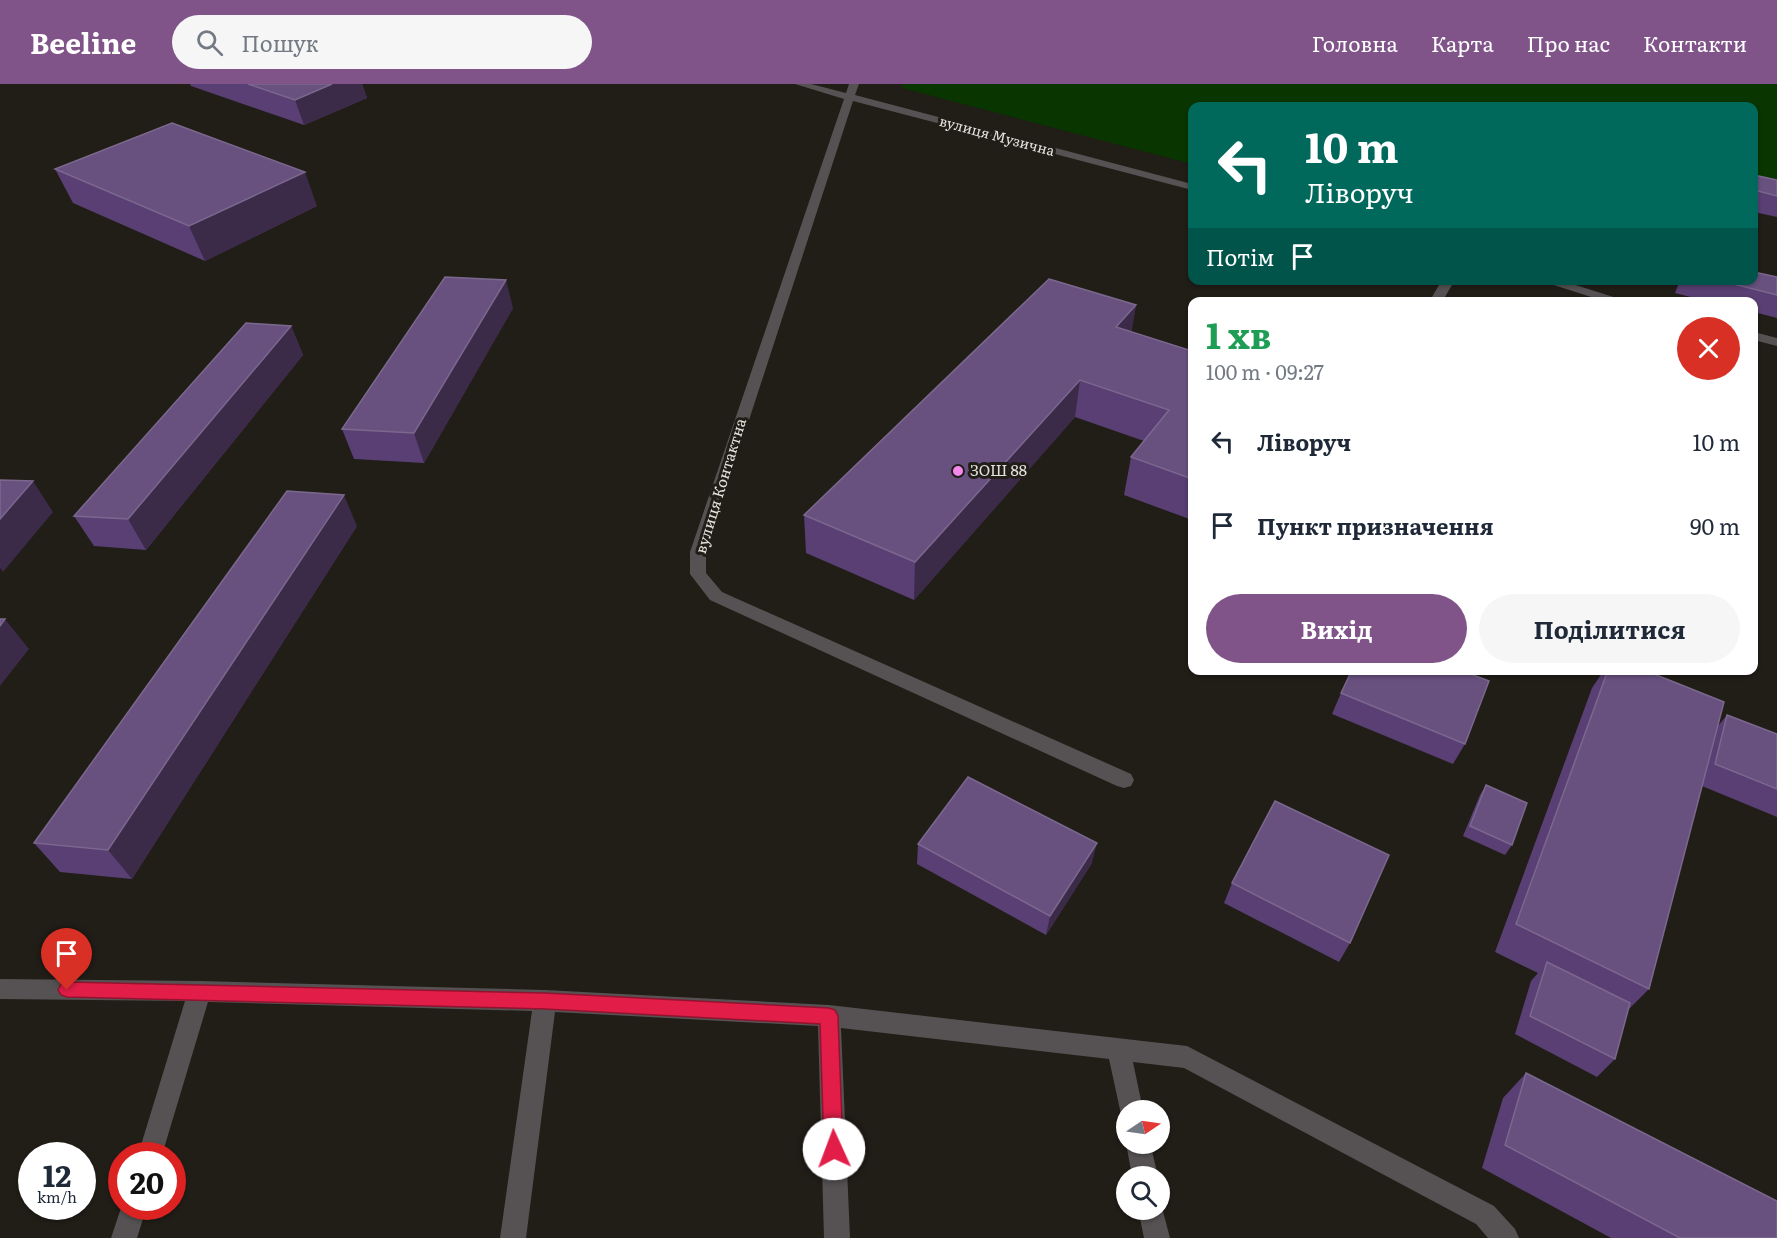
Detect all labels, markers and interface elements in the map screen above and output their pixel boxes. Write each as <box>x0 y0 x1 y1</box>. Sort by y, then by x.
search box <box>172 15 592 69</box>
text: Beeline <box>30 21 136 63</box>
icon: search <box>193 26 226 59</box>
text: Пошук <box>241 26 319 59</box>
text: Головна <box>1312 27 1398 58</box>
text: Карта <box>1431 27 1494 58</box>
text: Про нас <box>1527 27 1610 58</box>
text: Контакти <box>1643 27 1747 58</box>
street label: вулиця Музична <box>937 110 1058 160</box>
text: 10 m <box>1305 114 1399 176</box>
icon: left <box>1206 126 1284 204</box>
text: Ліворуч <box>1305 171 1414 211</box>
text: Потім <box>1206 240 1274 273</box>
icon: arrive <box>1286 240 1319 273</box>
text: 1 хв <box>1206 307 1271 360</box>
button: close <box>1677 317 1740 380</box>
text: 100 m · 09:27 <box>1206 356 1324 386</box>
street label: вулиця Контактна <box>688 414 751 556</box>
icon: left <box>1206 425 1239 458</box>
text: Ліворуч <box>1257 425 1351 458</box>
text: 10 m <box>1693 425 1740 458</box>
place label: ЗОШ 88 <box>970 458 1027 481</box>
marker: ЗОШ 88 <box>951 464 965 478</box>
icon: arrive <box>1206 509 1239 542</box>
text: Пункт призначення <box>1257 509 1494 542</box>
text: 90 m <box>1690 509 1740 542</box>
button: Вихід <box>1206 594 1467 663</box>
button: Поділитися <box>1479 594 1740 663</box>
pin <box>41 928 92 990</box>
icon: arrive <box>50 937 83 970</box>
north arrow <box>1116 1100 1170 1154</box>
map controls <box>1116 1100 1170 1220</box>
position arrow <box>802 1117 866 1181</box>
speed limit sign: 20 <box>108 1142 186 1220</box>
text: 12 <box>43 1152 71 1196</box>
button: search <box>1116 1166 1170 1220</box>
text: km/h <box>37 1185 77 1208</box>

